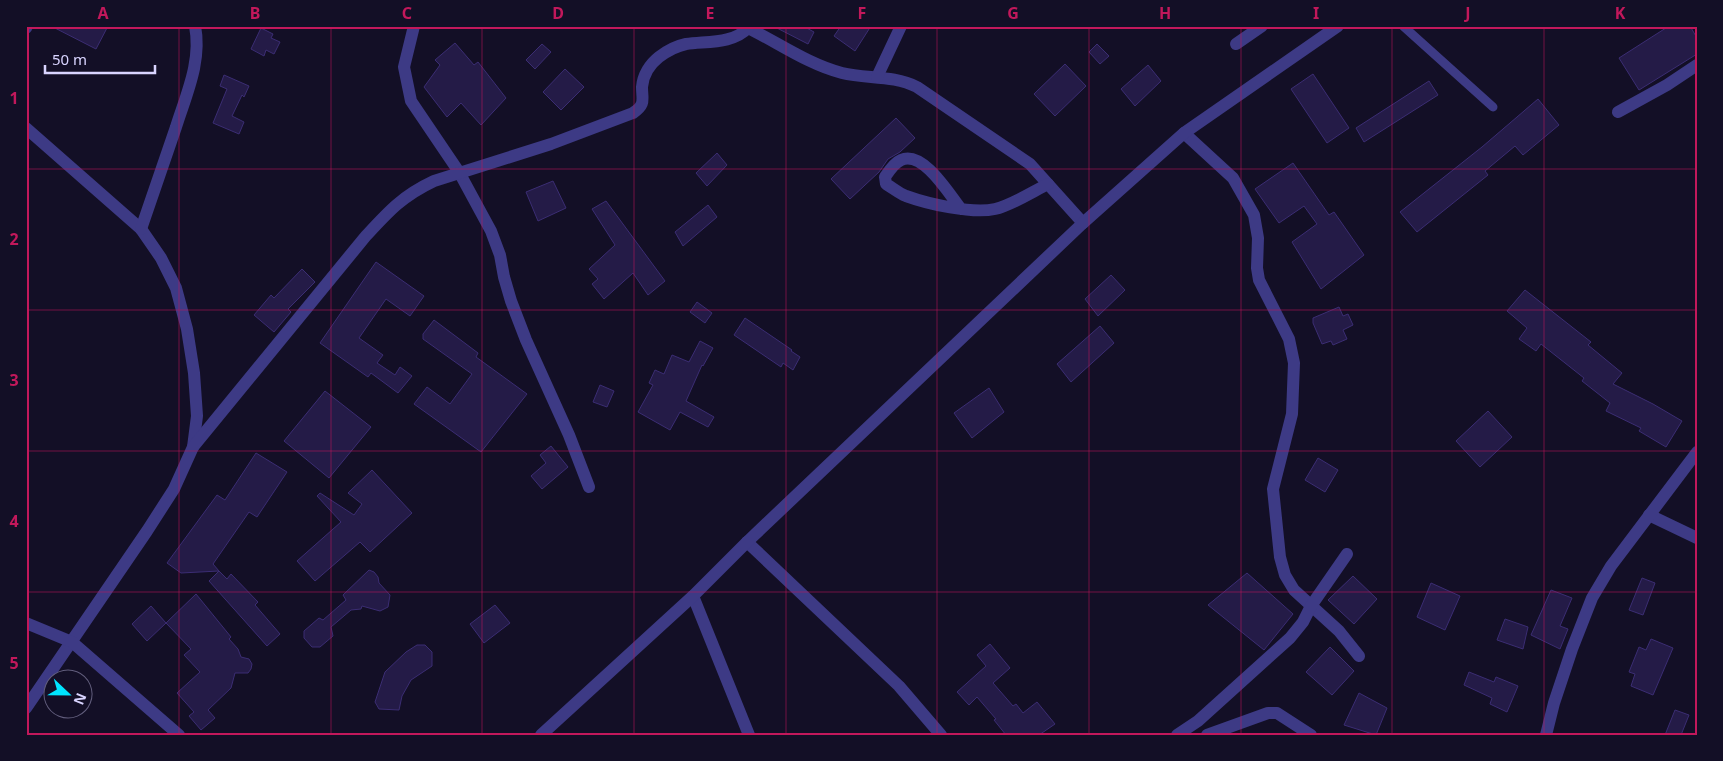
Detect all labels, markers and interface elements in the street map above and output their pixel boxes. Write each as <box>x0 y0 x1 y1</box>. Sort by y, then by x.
text: A <box>97 2 109 24</box>
text: B <box>250 2 260 24</box>
text: C <box>402 2 412 24</box>
text: D <box>552 2 564 24</box>
text: E <box>706 2 715 24</box>
text: F <box>858 2 866 24</box>
text: G <box>1007 2 1019 24</box>
text: H <box>1159 2 1171 24</box>
text: I <box>1313 2 1319 24</box>
text: J <box>1463 2 1471 24</box>
text: K <box>1615 2 1626 24</box>
scale bar <box>45 42 155 74</box>
text: 50 m <box>52 49 87 69</box>
text: 1 <box>9 87 19 109</box>
text: 2 <box>9 228 19 250</box>
text: 3 <box>9 369 19 391</box>
text: 4 <box>9 510 19 532</box>
text: 5 <box>9 652 19 674</box>
north arrow <box>42 668 92 718</box>
text: N <box>70 690 91 708</box>

